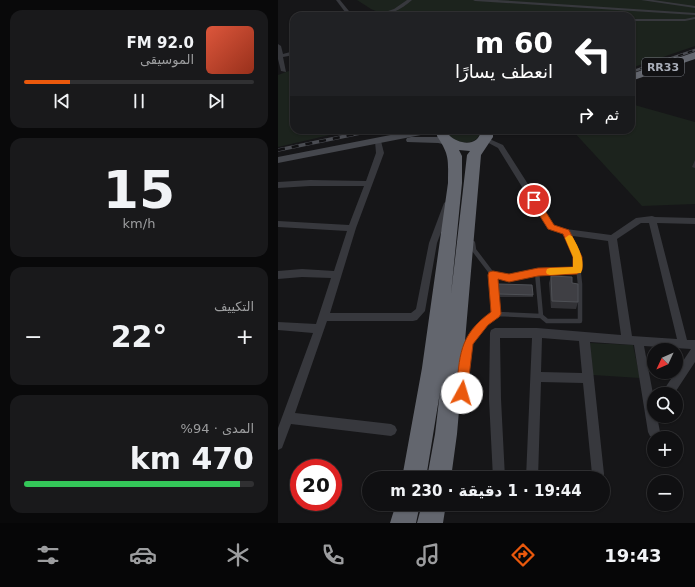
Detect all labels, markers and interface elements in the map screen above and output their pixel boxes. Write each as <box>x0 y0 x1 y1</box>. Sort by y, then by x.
text: 60 m <box>475 27 553 60</box>
icon: left <box>567 28 619 80</box>
text: 92.0 FM <box>127 34 194 52</box>
text: الموسيقى <box>140 52 194 67</box>
road number: RR33 <box>642 58 684 76</box>
text: انعطف يسارًا <box>455 61 553 82</box>
icon: previous <box>51 90 73 112</box>
icon: pause <box>128 90 150 112</box>
icon: next <box>205 90 227 112</box>
icon: right <box>575 104 597 126</box>
text: ثم <box>605 106 619 124</box>
text: 15 <box>103 160 175 220</box>
pin <box>517 183 551 217</box>
icon: arrive <box>523 189 545 211</box>
text: km/h <box>123 216 155 231</box>
text: التكييف <box>214 299 254 314</box>
text: 22° <box>111 319 167 354</box>
text: − <box>24 324 42 349</box>
text: + <box>236 324 254 349</box>
north arrow <box>647 343 683 379</box>
map controls <box>647 343 683 511</box>
position arrow <box>441 372 483 414</box>
button: search <box>647 387 683 423</box>
text: المدى · 94% <box>181 421 254 436</box>
button: + <box>647 431 683 467</box>
text: 470 km <box>130 441 254 476</box>
speed limit sign: 20 <box>290 459 342 511</box>
button: − <box>647 475 683 511</box>
text: 19:44 · 1 دقيقة · 230 m <box>390 482 582 500</box>
icon: filters <box>34 541 62 569</box>
icon: car <box>129 541 157 569</box>
icon: climate <box>224 541 252 569</box>
icon: phone <box>319 541 347 569</box>
icon: music <box>414 541 442 569</box>
icon: directions <box>509 541 537 569</box>
text: 19:43 <box>604 545 661 566</box>

